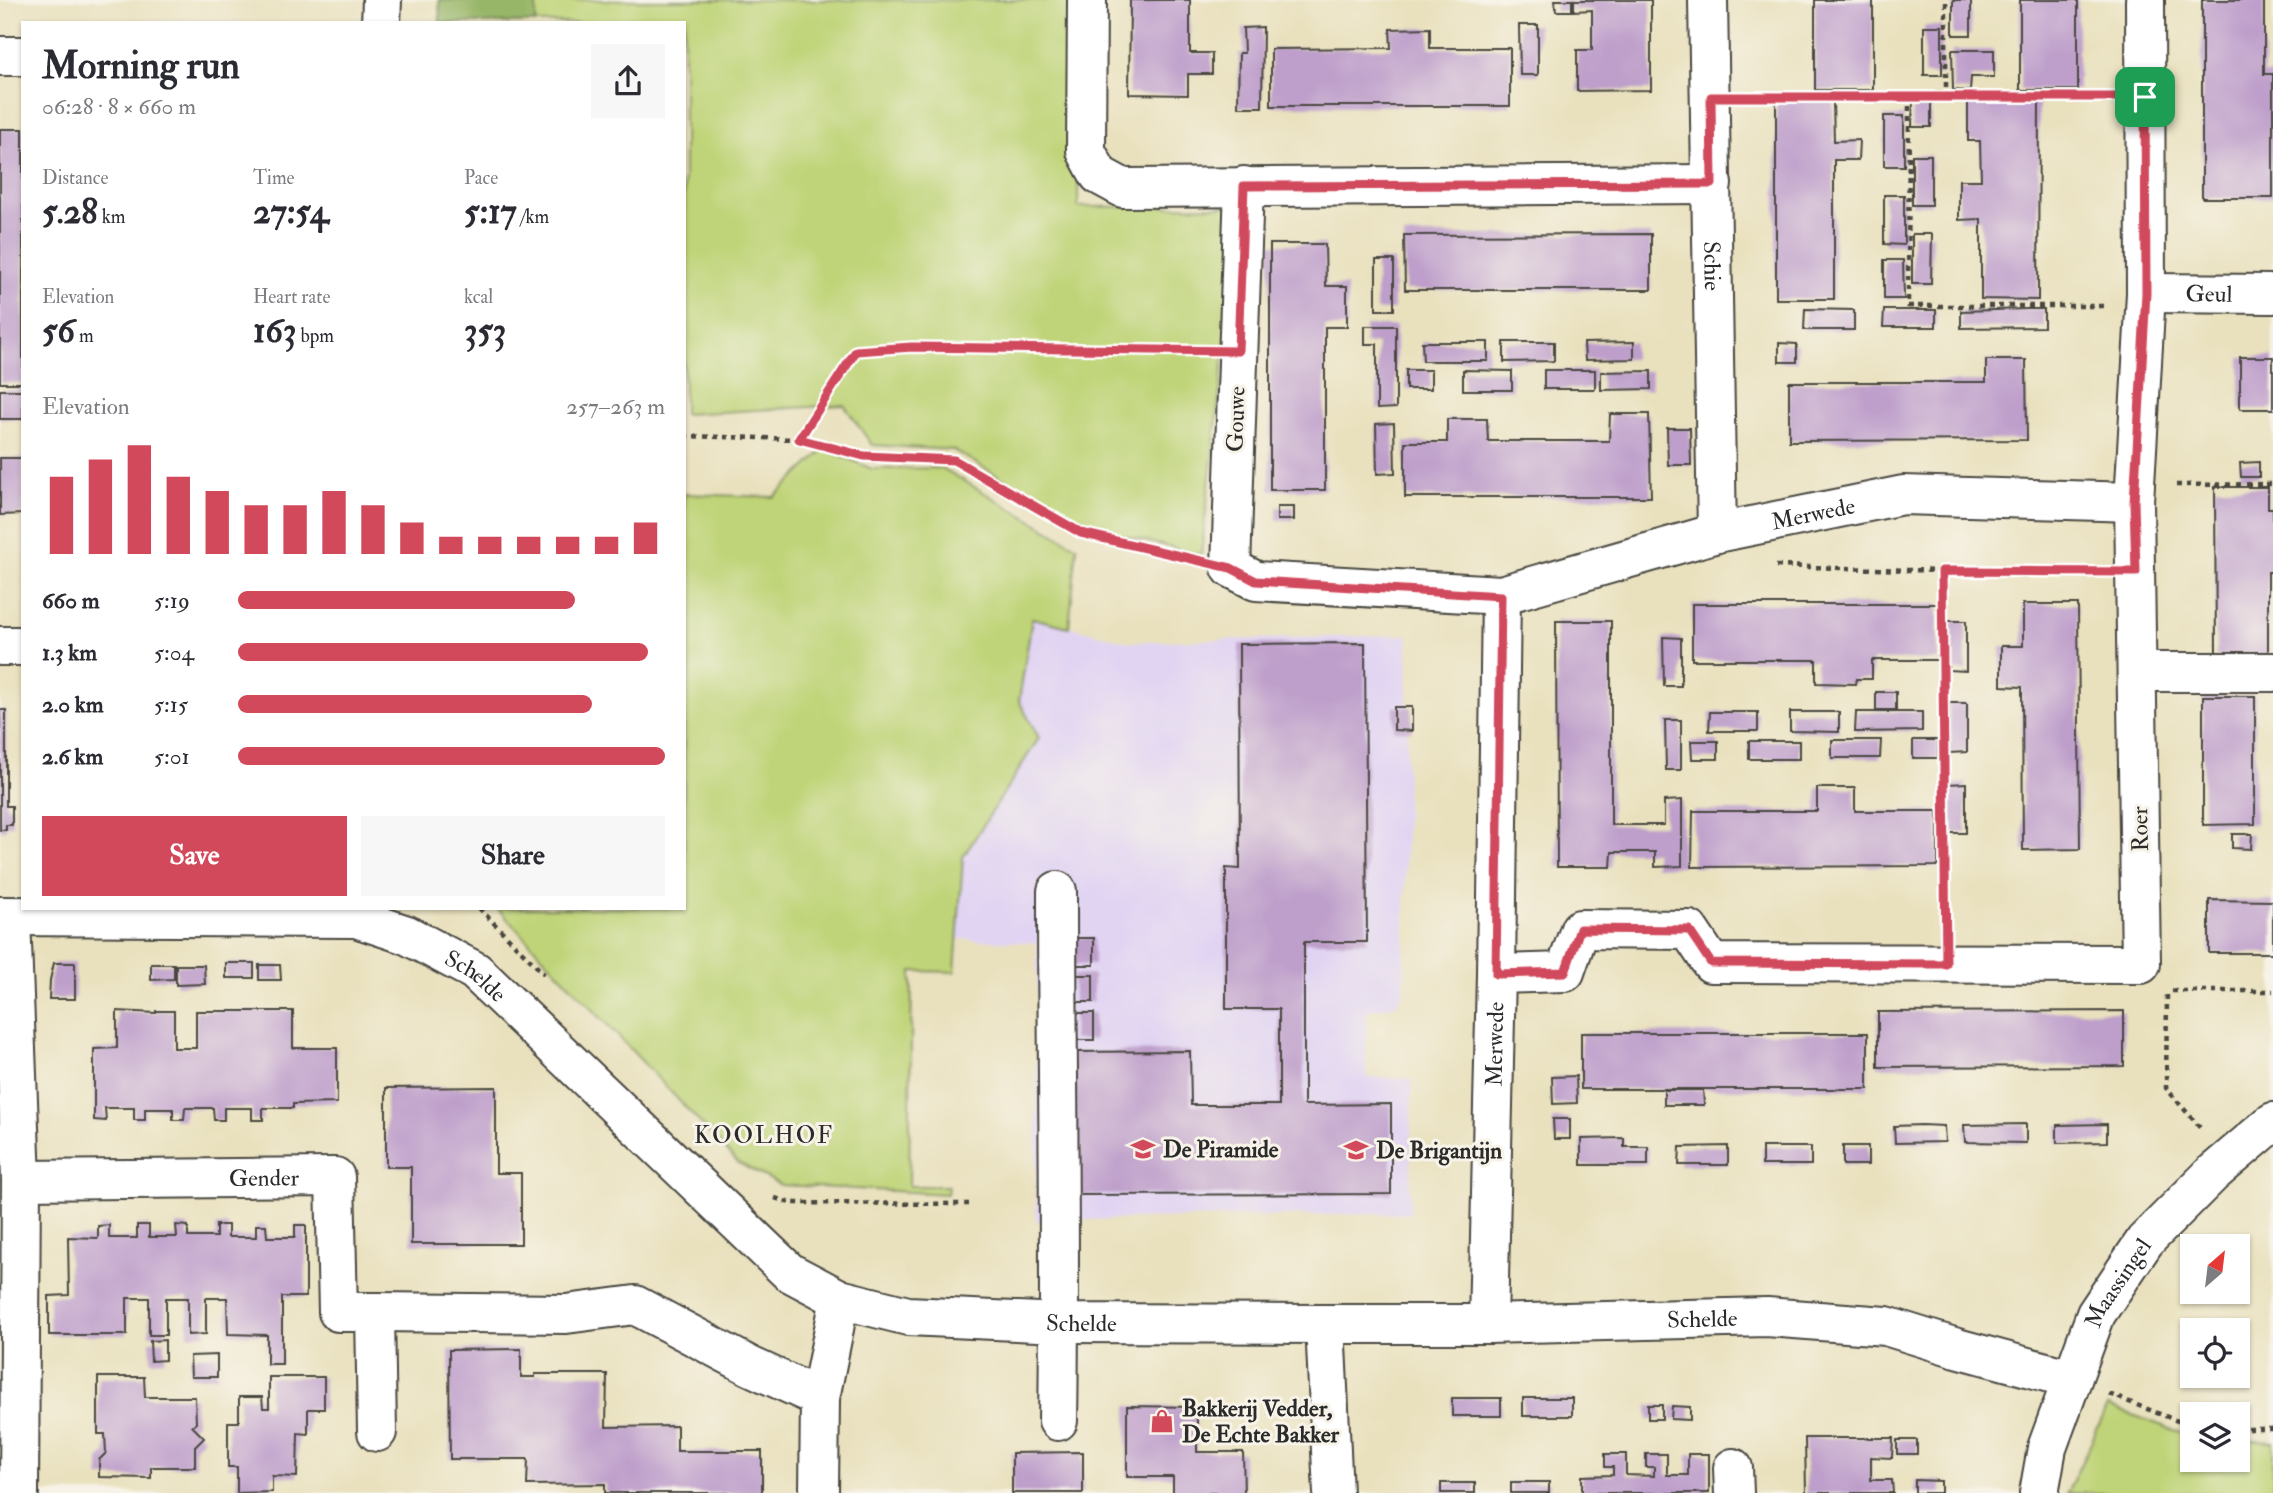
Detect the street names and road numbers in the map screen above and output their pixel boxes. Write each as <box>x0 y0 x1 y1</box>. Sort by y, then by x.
street label: Schie <box>1698 241 1727 291</box>
street label: Geul <box>2186 279 2233 308</box>
street label: Gouwe <box>1220 385 1252 452</box>
street label: Merwede <box>1769 491 1858 536</box>
street label: Roer <box>2125 806 2155 852</box>
street label: Schelde <box>440 943 513 1008</box>
street label: Merwede <box>1479 1001 1510 1087</box>
street label: Gender <box>229 1163 300 1193</box>
street label: Maassingel <box>2078 1232 2157 1331</box>
street label: Schelde <box>1667 1303 1738 1334</box>
street label: Schelde <box>1045 1308 1117 1338</box>

